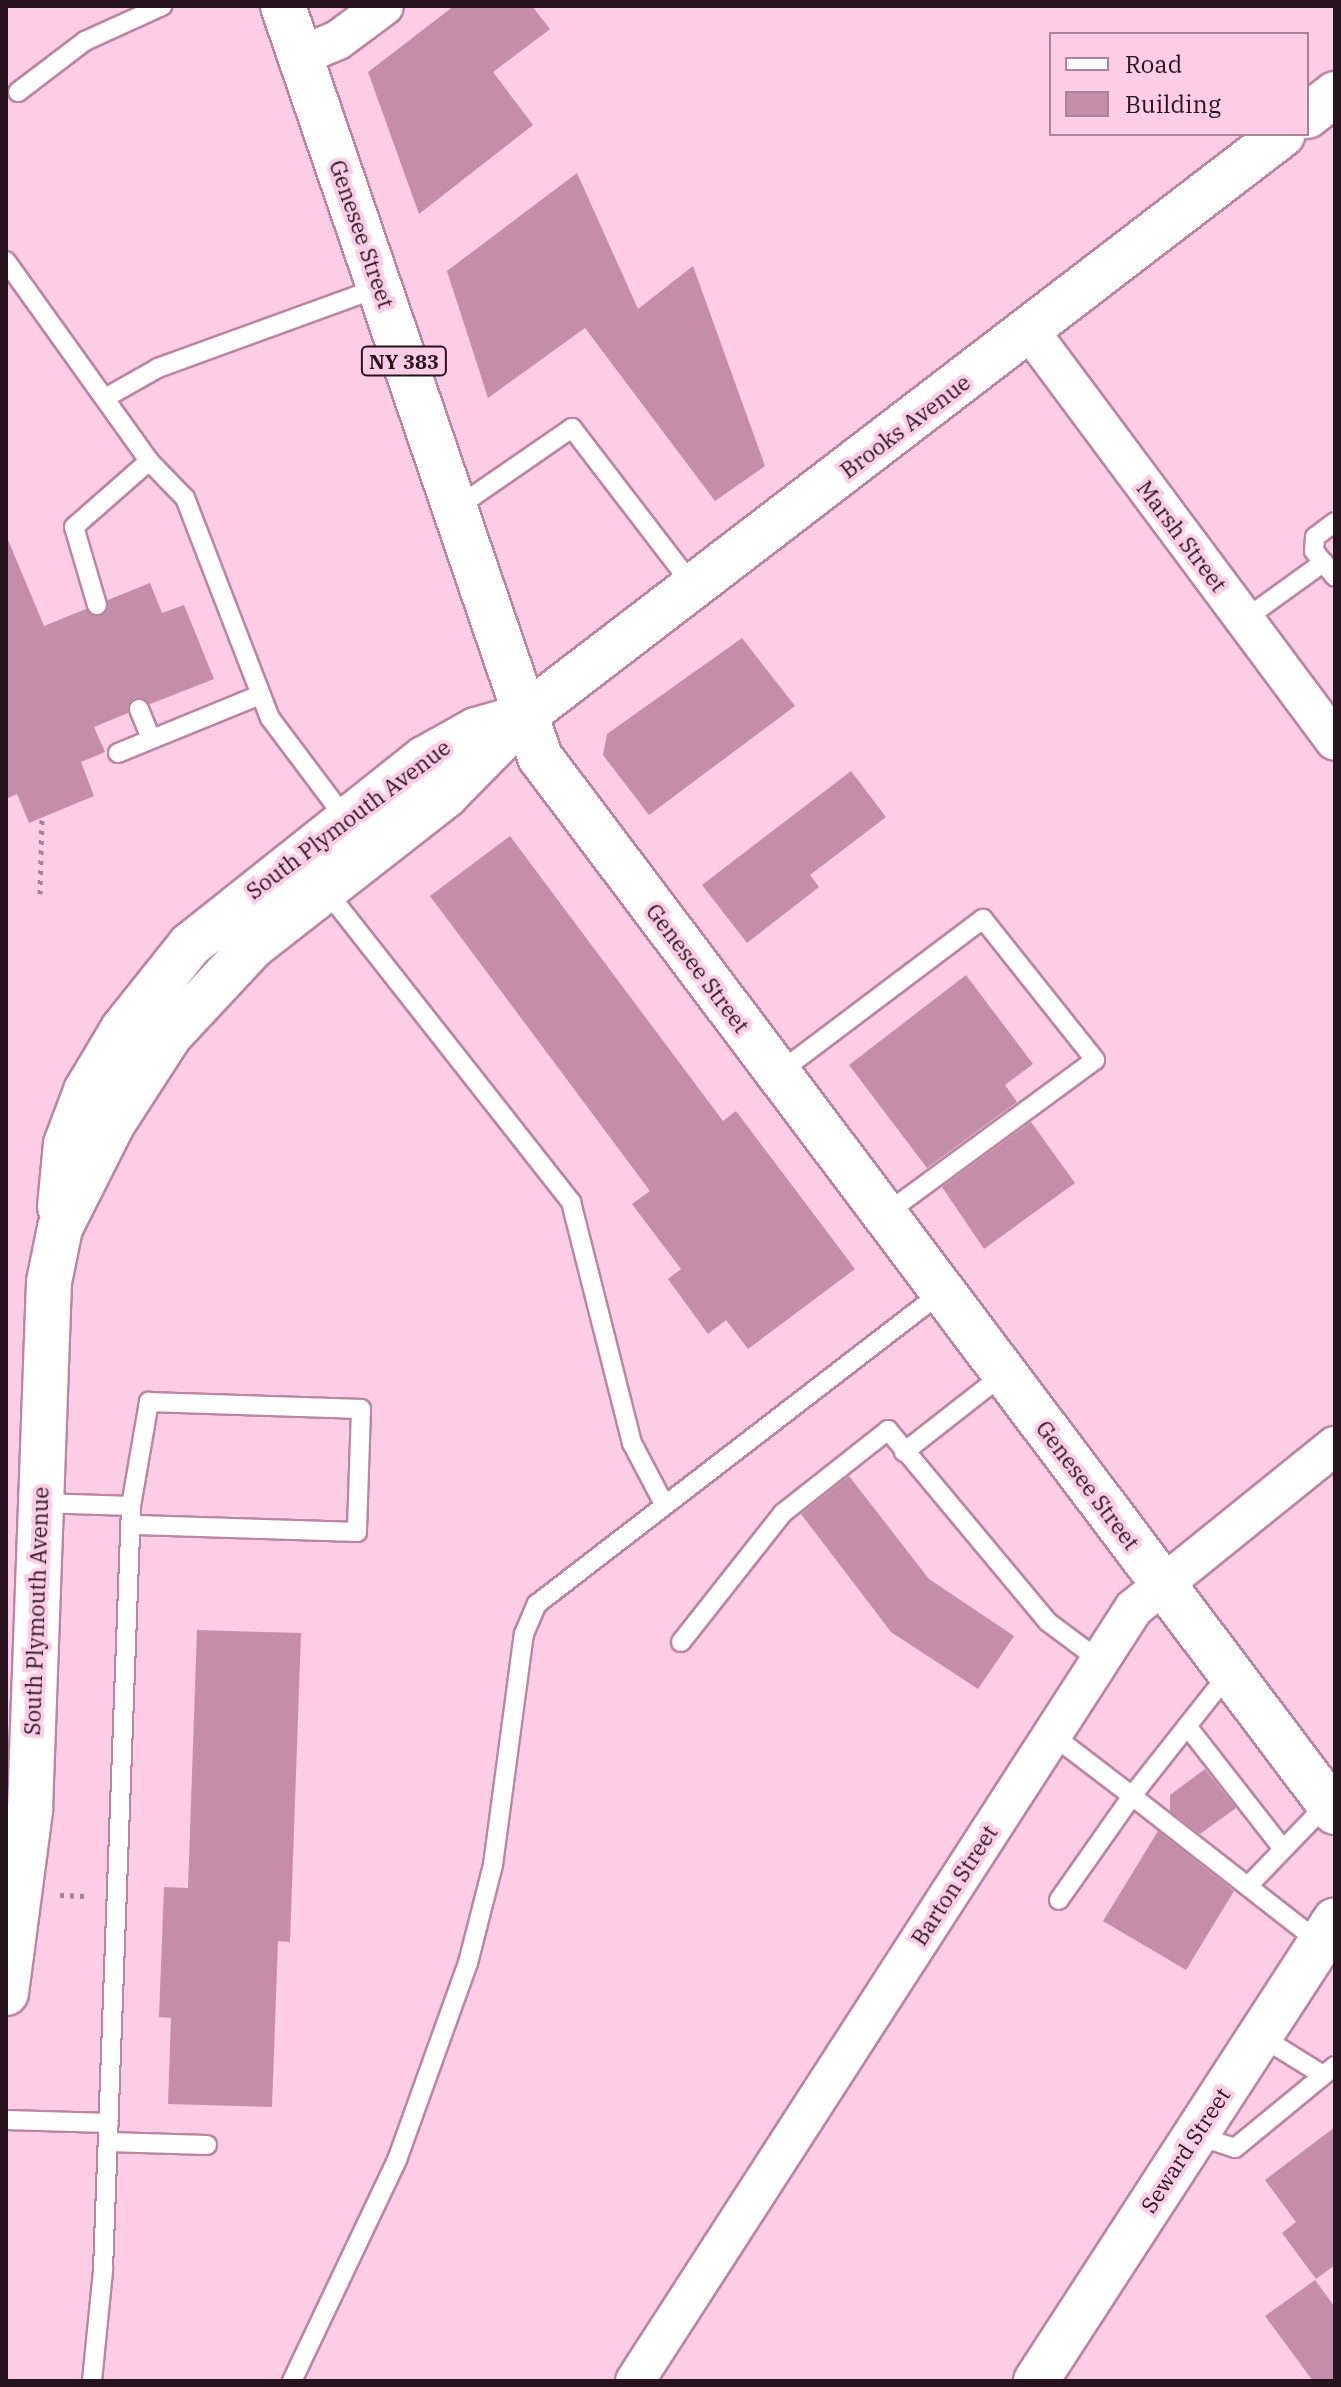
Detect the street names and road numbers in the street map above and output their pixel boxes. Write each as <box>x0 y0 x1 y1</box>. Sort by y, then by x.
street label: Genesee Street <box>324 157 400 311</box>
road number: NY 383 <box>360 345 448 377</box>
street label: Brooks Avenue <box>835 369 975 483</box>
street label: Marsh Street <box>1132 475 1232 597</box>
street label: South Plymouth Avenue <box>241 734 455 904</box>
street label: Genesee Street <box>641 898 755 1038</box>
street label: Genesee Street <box>1031 1415 1145 1555</box>
street label: South Plymouth Avenue <box>18 1486 54 1736</box>
street label: Barton Street <box>905 1820 1003 1950</box>
street label: Seward Street <box>1135 2083 1235 2217</box>

